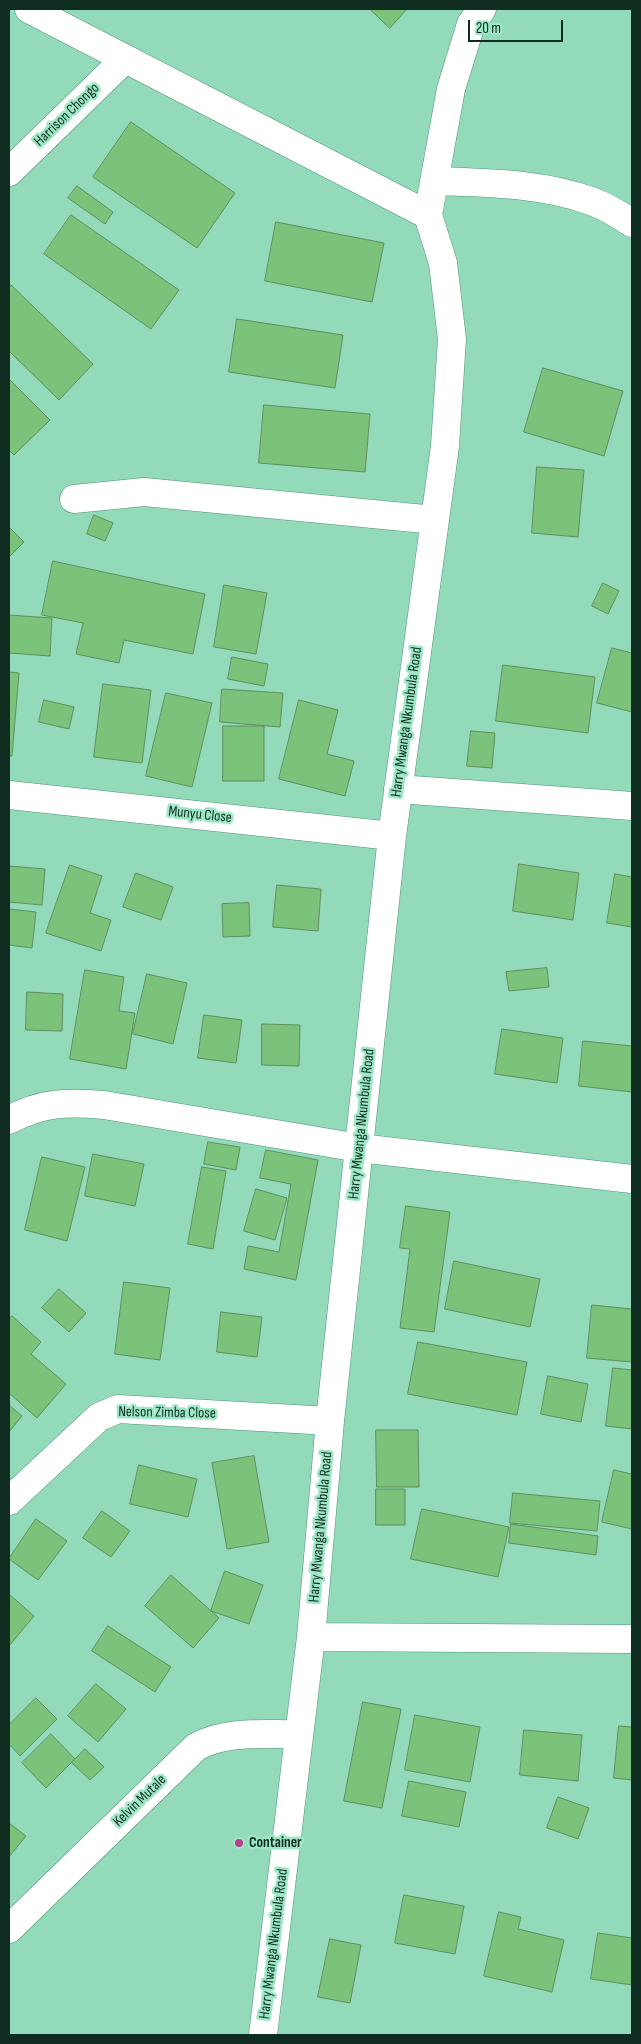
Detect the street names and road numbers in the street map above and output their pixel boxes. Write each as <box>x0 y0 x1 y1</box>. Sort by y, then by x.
street label: Harrison Chongo <box>31 79 103 151</box>
street label: Harry Mwanga Nkumbula Road <box>388 646 426 798</box>
street label: Munyu Close <box>167 803 233 827</box>
street label: Harry Mwanga Nkumbula Road <box>345 1048 379 1200</box>
street label: Nelson Zimba Close <box>118 1403 216 1423</box>
street label: Harry Mwanga Nkumbula Road <box>305 1451 337 1603</box>
street label: Kelvin Mutale <box>110 1771 170 1831</box>
street label: Harry Mwanga Nkumbula Road <box>256 1868 292 2020</box>

